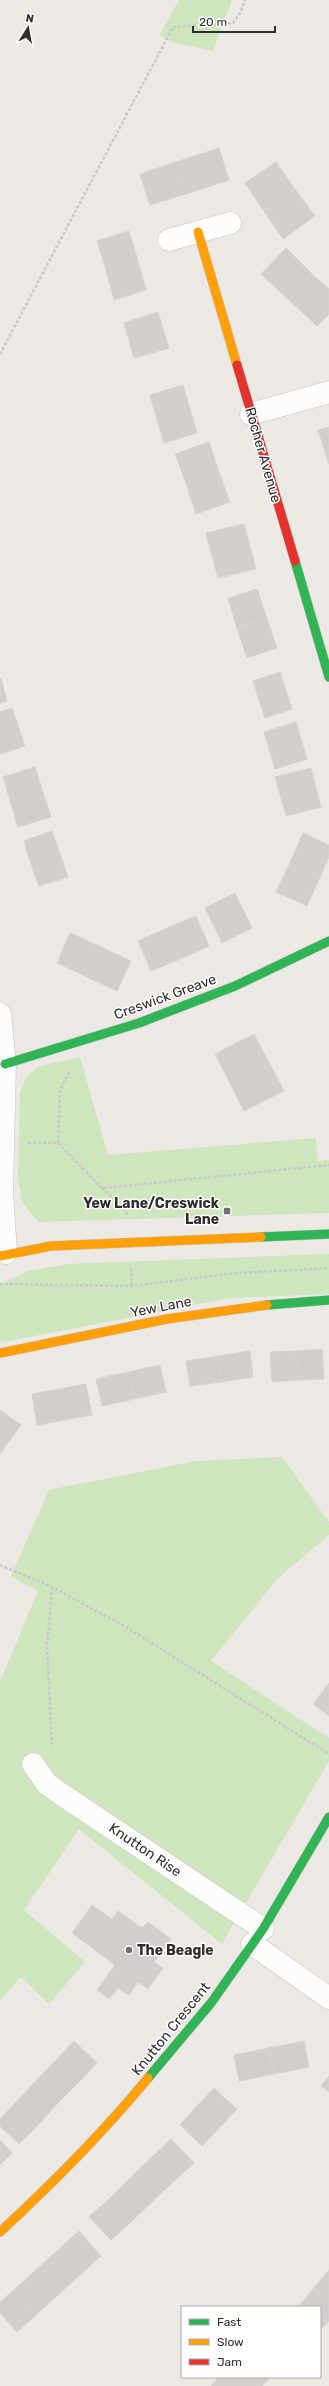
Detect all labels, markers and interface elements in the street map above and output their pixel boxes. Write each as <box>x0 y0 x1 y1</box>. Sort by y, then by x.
north arrow <box>8 8 48 48</box>
scale bar <box>193 8 275 34</box>
text: N <box>25 12 35 26</box>
text: 20 m <box>199 15 227 29</box>
street label: Rocher Avenue <box>241 405 285 505</box>
street label: Creswick Greave <box>112 971 219 1023</box>
place label: Yew Lane/Creswick Lane <box>83 1195 220 1228</box>
marker: Yew Lane/Creswick Lane <box>222 1206 232 1216</box>
street label: Yew Lane <box>129 1293 193 1321</box>
street label: Knutton Rise <box>106 1820 185 1881</box>
place label: The Beagle <box>137 1942 214 1959</box>
marker: The Beagle <box>124 1945 134 1955</box>
street label: Knutton Crescent <box>128 1979 214 2079</box>
legend <box>181 2306 321 2378</box>
text: Fast <box>217 2315 241 2329</box>
text: Slow <box>217 2335 244 2349</box>
text: Jam <box>217 2355 242 2369</box>

